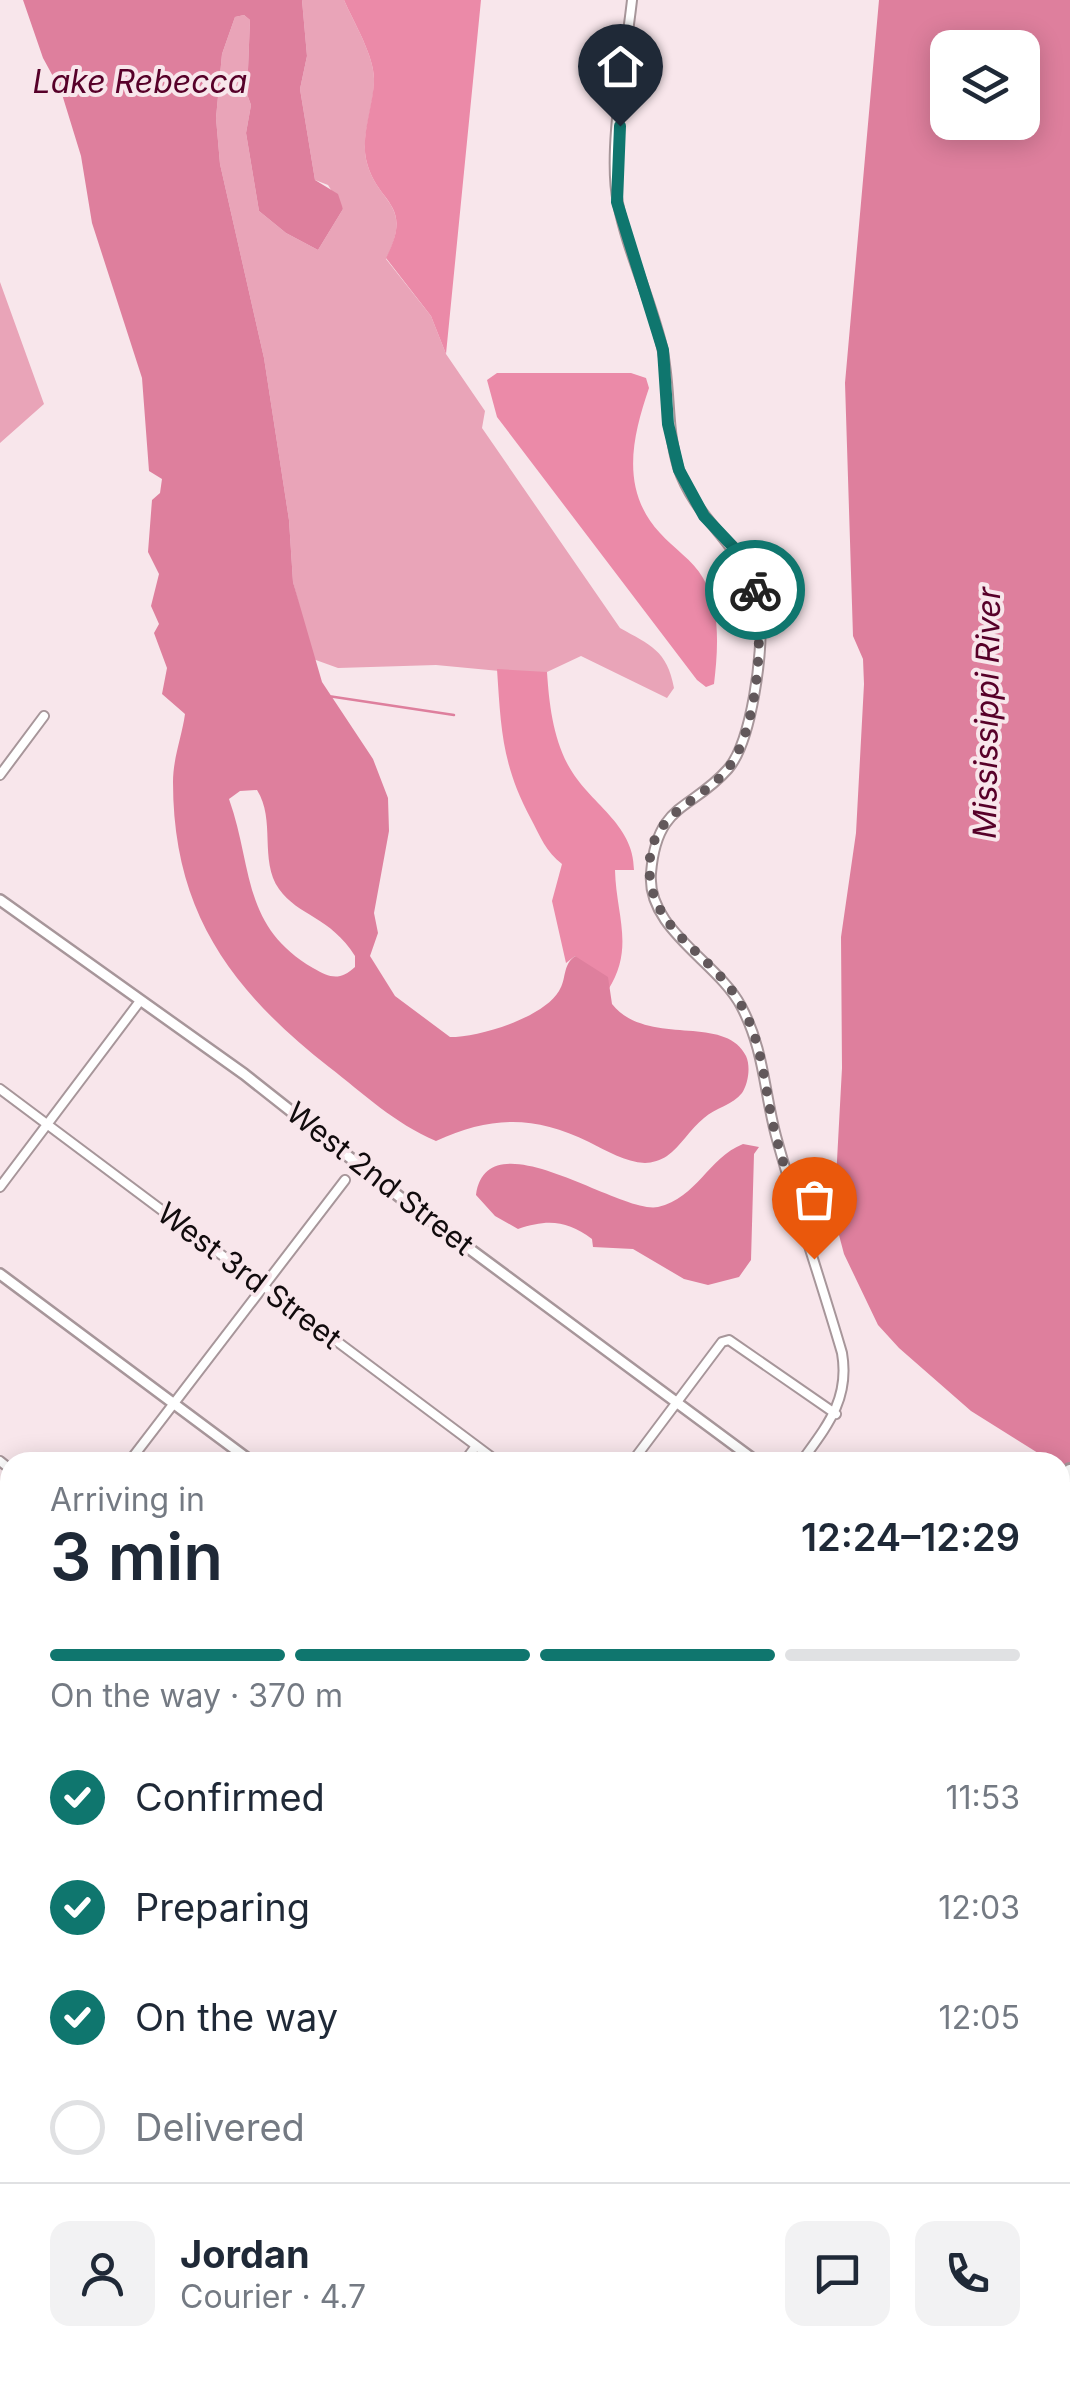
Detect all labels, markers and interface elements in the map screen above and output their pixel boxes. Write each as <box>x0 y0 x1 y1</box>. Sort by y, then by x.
pin <box>578 24 663 127</box>
map controls <box>930 30 1040 140</box>
button: layers <box>930 30 1040 140</box>
icon: home <box>593 39 648 94</box>
water label: Lake Rebecca <box>33 62 247 101</box>
courier <box>705 540 805 640</box>
icon: bike <box>728 563 783 618</box>
water label: Mississippi River <box>965 586 1008 839</box>
street label: West 2nd Street <box>280 1094 481 1262</box>
pin <box>772 1157 857 1260</box>
icon: bag <box>787 1172 842 1227</box>
street label: West 3rd Street <box>151 1195 349 1356</box>
text: Arriving in <box>50 1480 205 1519</box>
text: 12:24–12:29 <box>801 1514 1020 1560</box>
text: 3 min <box>50 1517 223 1596</box>
text: On the way · 370 m <box>50 1676 343 1715</box>
icon: check <box>50 1770 105 1825</box>
text: Confirmed <box>135 1774 325 1820</box>
text: 11:53 <box>946 1778 1020 1817</box>
icon: check <box>50 1880 105 1935</box>
text: Preparing <box>135 1884 310 1930</box>
text: 12:03 <box>938 1888 1020 1927</box>
icon: check <box>50 1990 105 2045</box>
text: On the way <box>135 1994 338 2040</box>
text: 12:05 <box>939 1998 1020 2037</box>
text: Delivered <box>135 2104 305 2150</box>
button: person <box>50 2221 155 2326</box>
button: chat <box>785 2221 890 2326</box>
button: phone <box>915 2221 1020 2326</box>
text: Jordan <box>180 2231 310 2277</box>
text: Courier · 4.7 <box>180 2277 366 2316</box>

